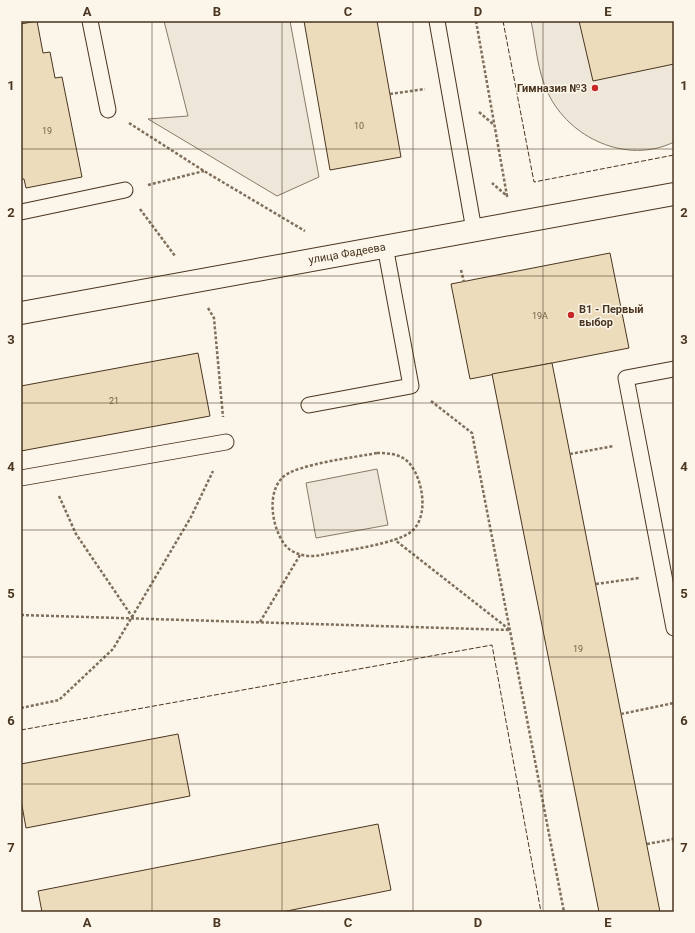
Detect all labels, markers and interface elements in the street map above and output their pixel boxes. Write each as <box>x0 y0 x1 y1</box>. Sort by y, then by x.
text: A <box>83 4 92 19</box>
text: B <box>213 4 221 19</box>
text: C <box>344 4 353 19</box>
text: D <box>474 4 482 19</box>
text: E <box>604 4 612 19</box>
text: 1 <box>7 78 15 93</box>
text: 1 <box>680 78 688 93</box>
place label: Гимназия №3 <box>517 82 587 95</box>
marker: Гимназия №3 <box>590 83 600 93</box>
house number: 10 <box>354 121 364 131</box>
house number: 19 <box>42 126 52 136</box>
text: 2 <box>7 205 15 220</box>
text: 2 <box>680 205 688 220</box>
street label: улица Фадеева <box>308 240 387 267</box>
place label: В1 - Первый выбор <box>579 303 644 329</box>
marker: В1 - Первый выбор <box>566 310 576 320</box>
house number: 19А <box>532 311 548 321</box>
text: 3 <box>7 332 15 347</box>
text: 3 <box>680 332 688 347</box>
house number: 21 <box>109 396 119 406</box>
text: 4 <box>7 459 15 474</box>
text: 4 <box>680 459 688 474</box>
text: 5 <box>7 586 15 601</box>
text: 5 <box>680 586 688 601</box>
house number: 19 <box>573 644 583 654</box>
text: 6 <box>7 713 15 728</box>
text: 6 <box>680 713 688 728</box>
text: 7 <box>7 840 15 855</box>
text: 7 <box>680 840 688 855</box>
text: A <box>83 915 92 930</box>
text: B <box>213 915 221 930</box>
text: C <box>344 915 353 930</box>
text: D <box>474 915 482 930</box>
text: E <box>604 915 612 930</box>

